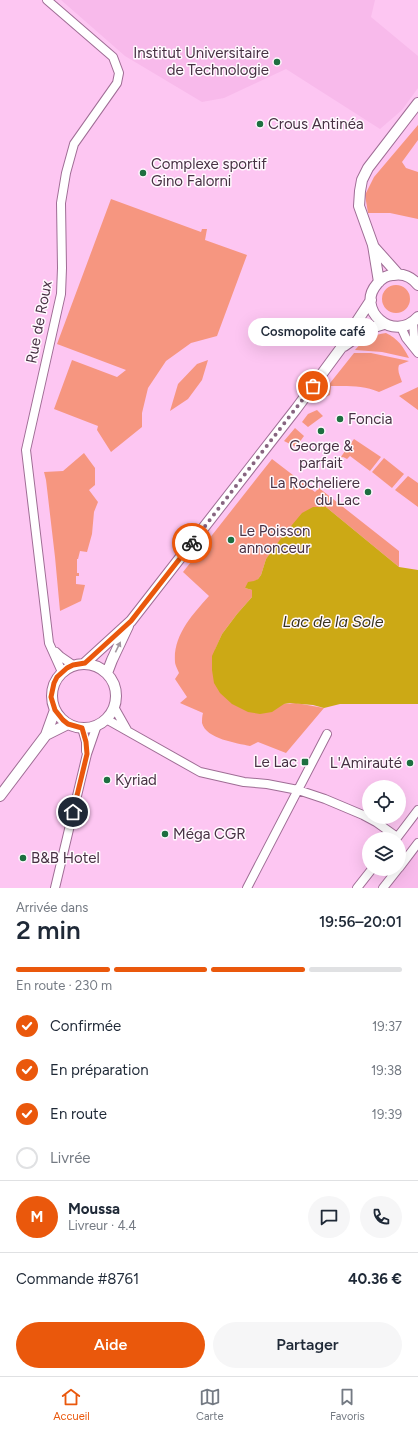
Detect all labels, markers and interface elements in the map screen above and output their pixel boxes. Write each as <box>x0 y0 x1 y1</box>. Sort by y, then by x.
place label: Institut Universitaire de Technologie <box>133 44 269 79</box>
marker: Institut Universitaire de Technologie <box>272 57 282 67</box>
place label: Crous Antinéa <box>268 115 364 133</box>
marker: Crous Antinéa <box>255 119 265 129</box>
place label: Complexe sportif Gino Falorni <box>151 155 267 190</box>
marker: Complexe sportif Gino Falorni <box>138 168 148 178</box>
street label: Rue de Roux <box>22 279 56 365</box>
callout: Cosmopolite café <box>248 318 378 346</box>
text: Cosmopolite café <box>261 324 365 339</box>
pin <box>296 369 330 403</box>
icon: bag <box>302 375 324 397</box>
place label: Foncia <box>348 410 392 428</box>
marker: Foncia <box>335 414 345 424</box>
marker: George & parfait <box>316 426 326 436</box>
place label: George & parfait <box>289 437 353 472</box>
place label: La Rocheliere du Lac <box>270 474 360 509</box>
marker: La Rocheliere du Lac <box>363 487 373 497</box>
place label: Le Poisson annonceur <box>239 522 310 557</box>
courier <box>172 523 212 563</box>
icon: bike <box>181 532 203 554</box>
marker: Le Poisson annonceur <box>226 535 236 545</box>
water label: Lac de la Sole <box>283 612 384 631</box>
one-way arrow <box>115 641 121 652</box>
place label: Le Lac <box>254 753 297 771</box>
place label: L'Amirauté <box>330 754 402 772</box>
marker: Le Lac <box>300 757 310 767</box>
marker: L'Amirauté <box>405 758 415 768</box>
place label: Kyriad <box>115 771 157 789</box>
marker: Kyriad <box>102 775 112 785</box>
map controls <box>362 780 406 876</box>
button: locate <box>362 780 406 824</box>
pin <box>56 795 90 829</box>
icon: home <box>62 801 84 823</box>
place label: Méga CGR <box>173 825 246 843</box>
marker: Méga CGR <box>160 829 170 839</box>
button: layers <box>362 832 406 876</box>
place label: B&B Hotel <box>31 849 100 867</box>
marker: B&B Hotel <box>18 853 28 863</box>
text: Arrivée dans <box>16 900 88 915</box>
text: 19:56–20:01 <box>319 913 402 931</box>
text: 2 min <box>16 914 81 946</box>
text: En route · 230 m <box>16 978 112 993</box>
icon: check <box>16 1015 38 1037</box>
text: Confirmée <box>50 1017 121 1035</box>
text: 19:37 <box>372 1019 402 1034</box>
icon: check <box>16 1059 38 1081</box>
text: En préparation <box>50 1061 149 1079</box>
text: 19:38 <box>371 1063 402 1078</box>
icon: check <box>16 1103 38 1125</box>
text: En route <box>50 1105 107 1123</box>
text: 19:39 <box>372 1107 402 1122</box>
text: Livrée <box>50 1149 91 1167</box>
button: chat <box>308 1196 350 1238</box>
button: phone <box>360 1196 402 1238</box>
text: Moussa <box>68 1200 120 1218</box>
text: M <box>31 1208 43 1226</box>
text: Livreur · 4.4 <box>68 1218 136 1233</box>
text: Commande #8761 <box>16 1270 139 1288</box>
text: 40.36 € <box>348 1270 402 1288</box>
button: Aide <box>16 1322 205 1368</box>
button: Partager <box>213 1322 402 1368</box>
tab: Accueil <box>53 1386 90 1423</box>
tab: Carte <box>196 1386 223 1423</box>
tab: Favoris <box>330 1386 365 1423</box>

